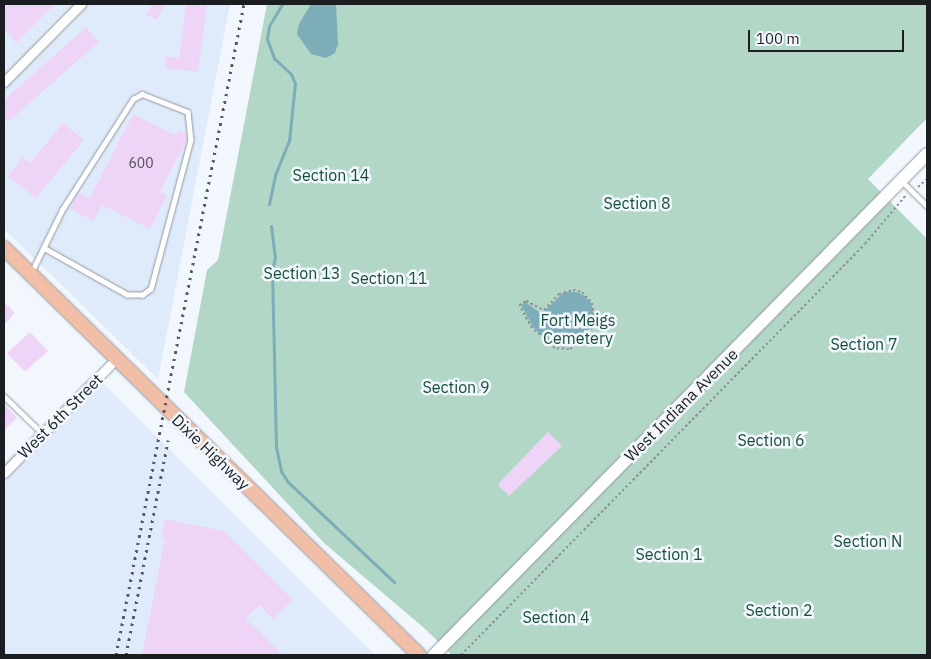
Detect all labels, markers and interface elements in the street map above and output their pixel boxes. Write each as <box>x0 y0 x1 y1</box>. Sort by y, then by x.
scale bar <box>751 20 907 52</box>
text: 100 m <box>756 29 800 48</box>
house number: 600 <box>128 155 154 171</box>
park label: Section 14 <box>293 165 369 185</box>
park label: Section 8 <box>603 193 671 213</box>
park label: Section 13 <box>264 263 340 283</box>
park label: Section 11 <box>351 268 427 288</box>
park label: Fort Meigs Cemetery <box>541 310 615 348</box>
park label: Section 7 <box>830 334 898 354</box>
street label: West Indiana Avenue <box>620 344 742 466</box>
street label: West 6th Street <box>14 370 106 462</box>
park label: Section 9 <box>422 377 490 397</box>
street label: Dixie Highway <box>168 410 254 494</box>
park label: Section 6 <box>737 430 805 450</box>
park label: Section N <box>834 531 902 551</box>
park label: Section 1 <box>635 544 703 564</box>
park label: Section 2 <box>745 600 813 620</box>
park label: Section 4 <box>522 607 590 627</box>

